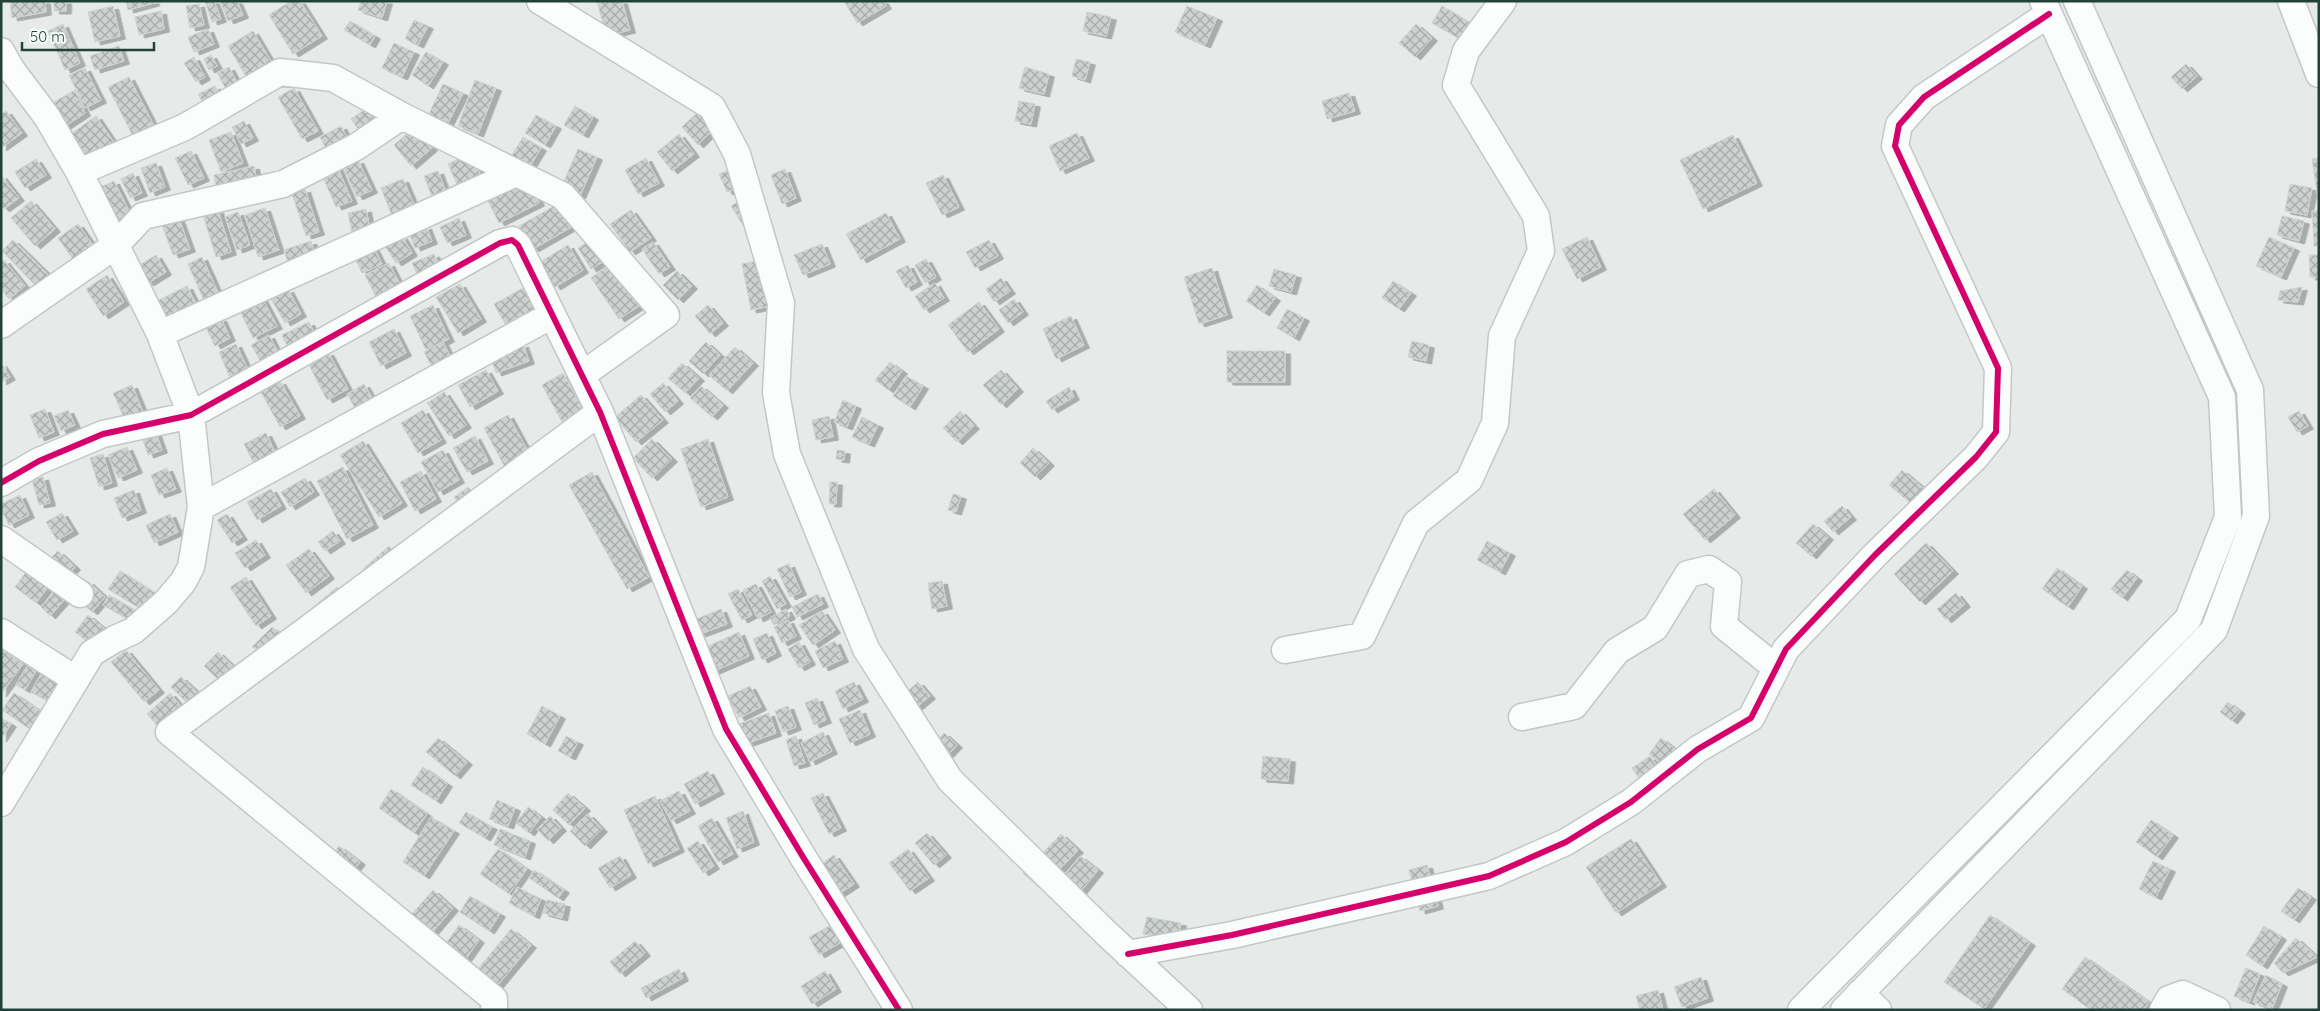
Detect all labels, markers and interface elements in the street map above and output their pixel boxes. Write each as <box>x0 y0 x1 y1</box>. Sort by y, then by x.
scale bar <box>22 20 155 52</box>
text: 50 m <box>30 27 65 46</box>

